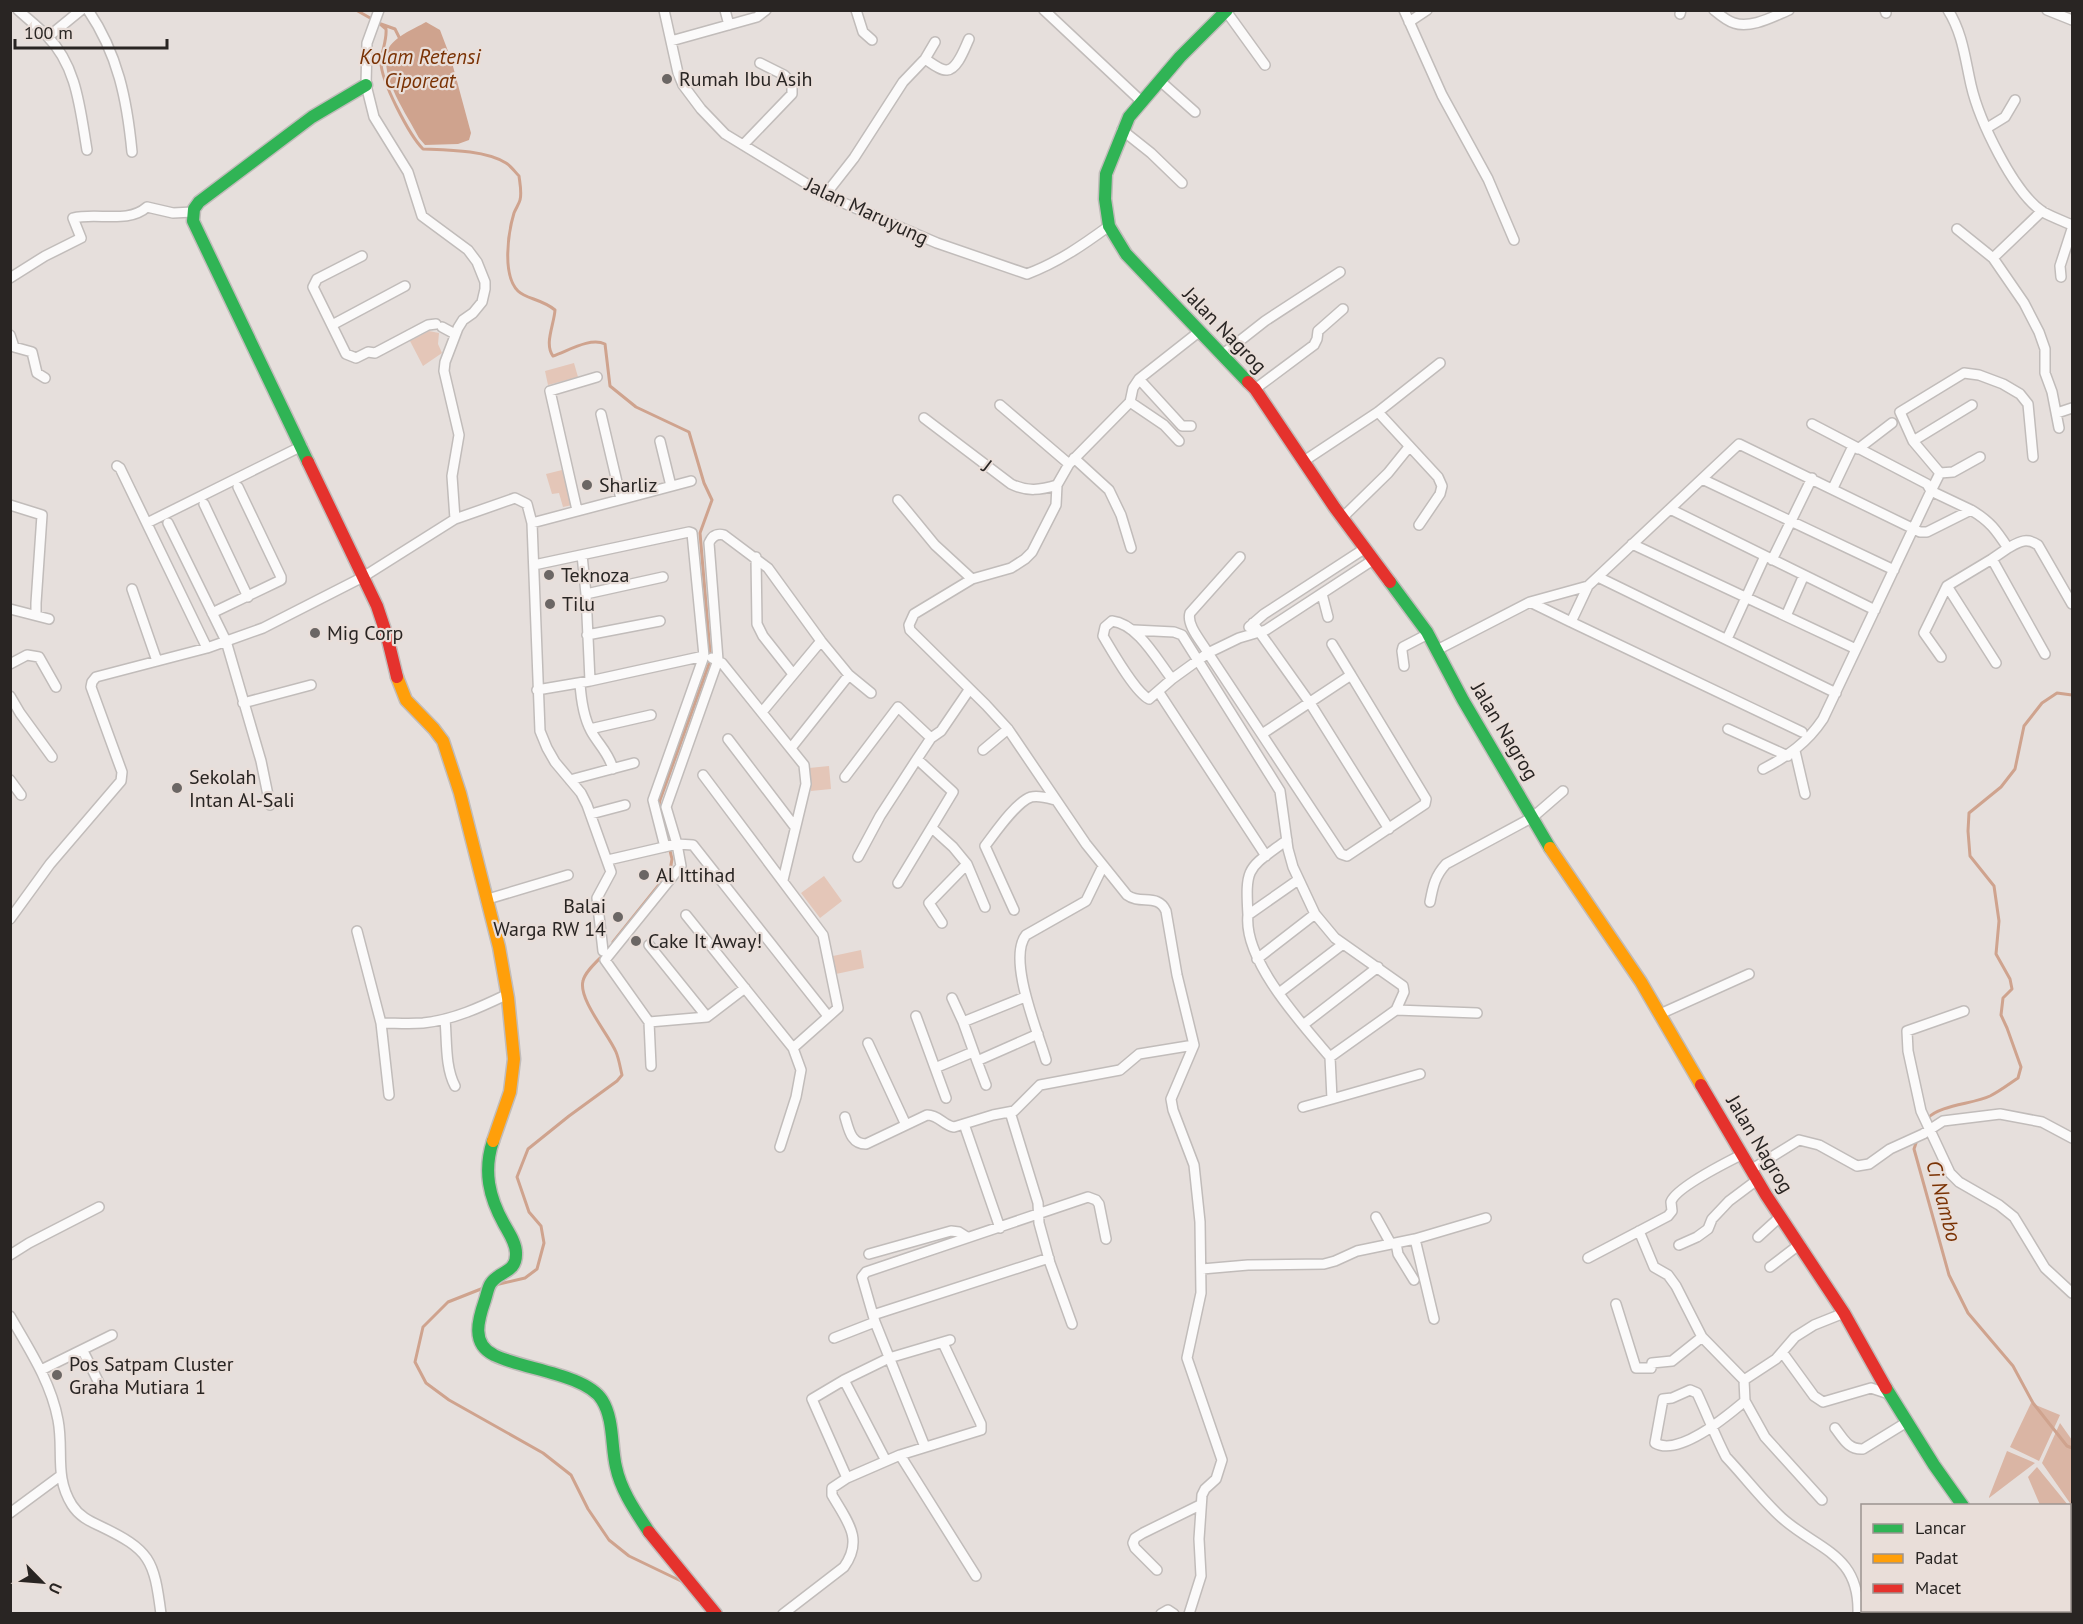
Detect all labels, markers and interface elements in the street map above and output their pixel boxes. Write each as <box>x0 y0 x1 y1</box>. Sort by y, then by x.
scale bar <box>15 12 166 50</box>
text: 100 m <box>24 21 73 44</box>
water label: Kolam Retensi Ciporeat <box>359 43 481 94</box>
place label: Rumah Ibu Asih <box>679 66 812 92</box>
marker: Rumah Ibu Asih <box>660 72 674 86</box>
street label: Jalan Maruyung <box>800 171 933 251</box>
street label: Jalan Nagrog <box>1177 281 1273 379</box>
street label: J <box>976 453 997 478</box>
place label: Sharliz <box>599 472 657 498</box>
marker: Sharliz <box>580 478 594 492</box>
place label: Teknoza <box>561 562 629 588</box>
marker: Teknoza <box>542 568 556 582</box>
place label: Tilu <box>562 591 595 617</box>
marker: Tilu <box>543 597 557 611</box>
place label: Mig Corp <box>327 620 403 646</box>
marker: Mig Corp <box>308 626 322 640</box>
street label: Jalan Nagrog <box>1465 676 1545 785</box>
place label: Sekolah Intan Al-Sali <box>189 764 295 813</box>
marker: Sekolah Intan Al-Sali <box>170 781 184 795</box>
place label: Al Ittihad <box>656 862 735 888</box>
marker: Al Ittihad <box>637 868 651 882</box>
place label: Balai Warga RW 14 <box>493 893 606 942</box>
marker: Balai Warga RW 14 <box>611 910 625 924</box>
place label: Cake It Away! <box>648 928 762 954</box>
marker: Cake It Away! <box>629 934 643 948</box>
street label: Jalan Nagrog <box>1720 1089 1800 1198</box>
water label: Ci Nambo <box>1920 1157 1968 1245</box>
place label: Pos Satpam Cluster Graha Mutiara 1 <box>69 1351 234 1400</box>
marker: Pos Satpam Cluster Graha Mutiara 1 <box>50 1368 64 1382</box>
legend <box>1861 1504 2071 1612</box>
text: Lancar <box>1915 1516 1966 1539</box>
text: Padat <box>1915 1546 1958 1569</box>
north arrow <box>12 1552 72 1612</box>
text: Macet <box>1915 1576 1961 1599</box>
text: U <box>44 1580 67 1597</box>

